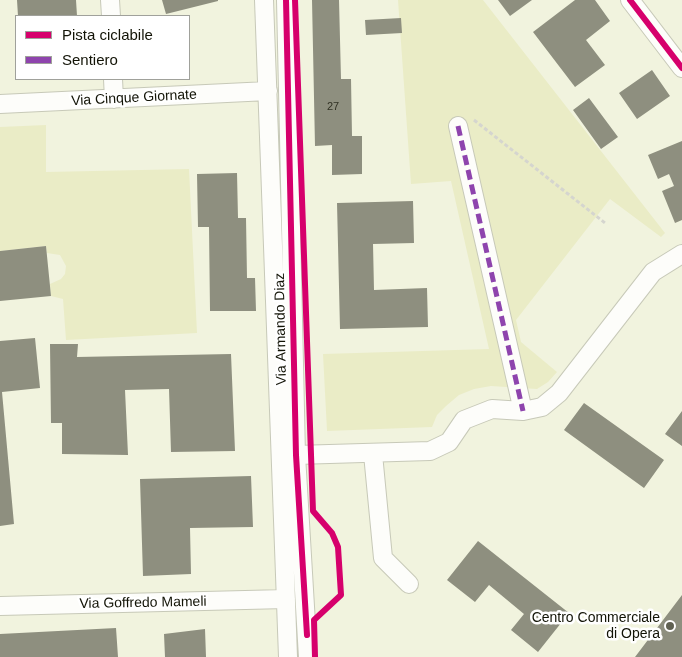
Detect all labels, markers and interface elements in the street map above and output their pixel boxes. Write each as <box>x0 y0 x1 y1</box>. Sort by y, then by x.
legend <box>15 15 190 80</box>
text: Pista ciclabile <box>62 26 153 43</box>
text: Sentiero <box>62 51 118 68</box>
street label: Via Cinque Giornate <box>71 86 197 110</box>
house number: 27 <box>327 100 339 114</box>
street label: Via Armando Diaz <box>272 273 290 385</box>
street label: Via Goffredo Mameli <box>79 593 207 613</box>
place label: Centro Commerciale di Opera <box>532 610 660 642</box>
marker: Centro Commerciale di Opera <box>664 620 676 632</box>

